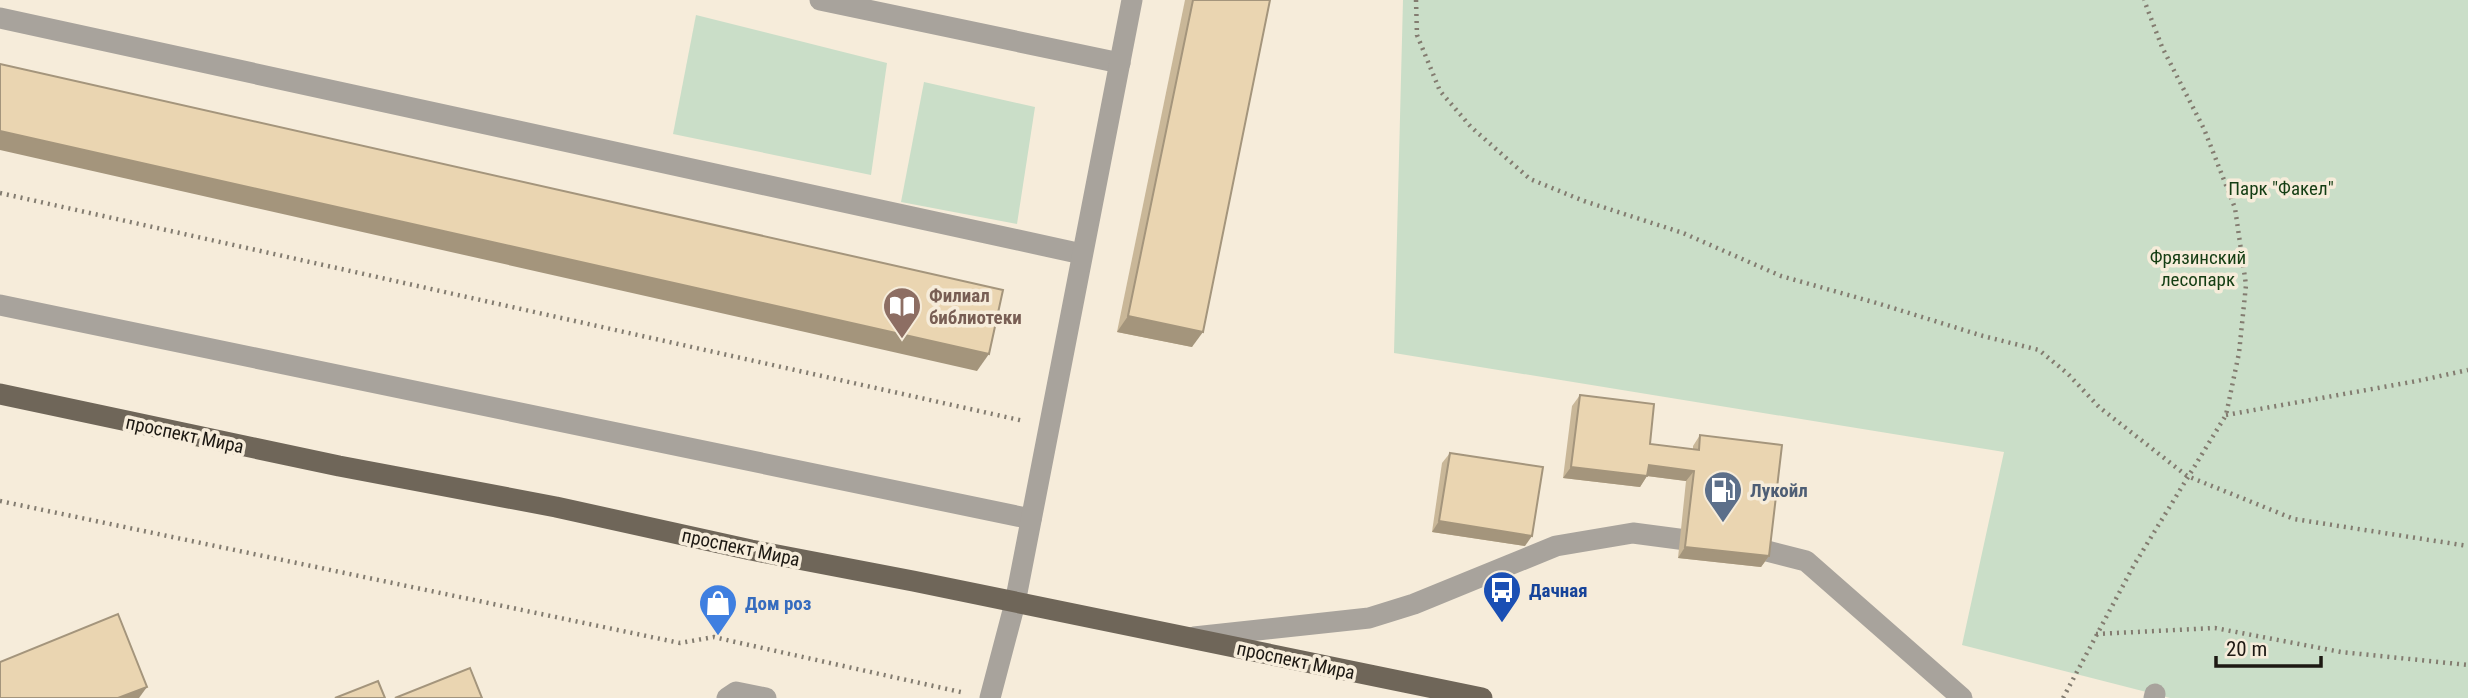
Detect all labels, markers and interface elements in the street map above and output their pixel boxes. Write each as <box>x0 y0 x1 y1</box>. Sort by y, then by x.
park label: Парк "Факел" <box>2228 177 2334 200</box>
park label: Фрязинский лесопарк <box>2150 246 2246 291</box>
place label: Филиал библиотеки <box>929 284 1022 329</box>
library icon: Филиал библиотеки <box>881 285 923 340</box>
street label: проспект Мира <box>124 411 246 458</box>
fuel station icon: Лукойл <box>1702 469 1744 524</box>
place label: Лукойл <box>1750 479 1808 502</box>
street label: проспект Мира <box>680 524 802 571</box>
bus stop icon: Дачная <box>1481 569 1523 624</box>
place label: Дачная <box>1529 579 1588 602</box>
shop icon: Дом роз <box>697 582 739 637</box>
place label: Дом роз <box>745 592 811 615</box>
scale bar <box>2216 624 2321 668</box>
street label: проспект Мира <box>1235 637 1357 684</box>
text: 20 m <box>2226 637 2267 661</box>

